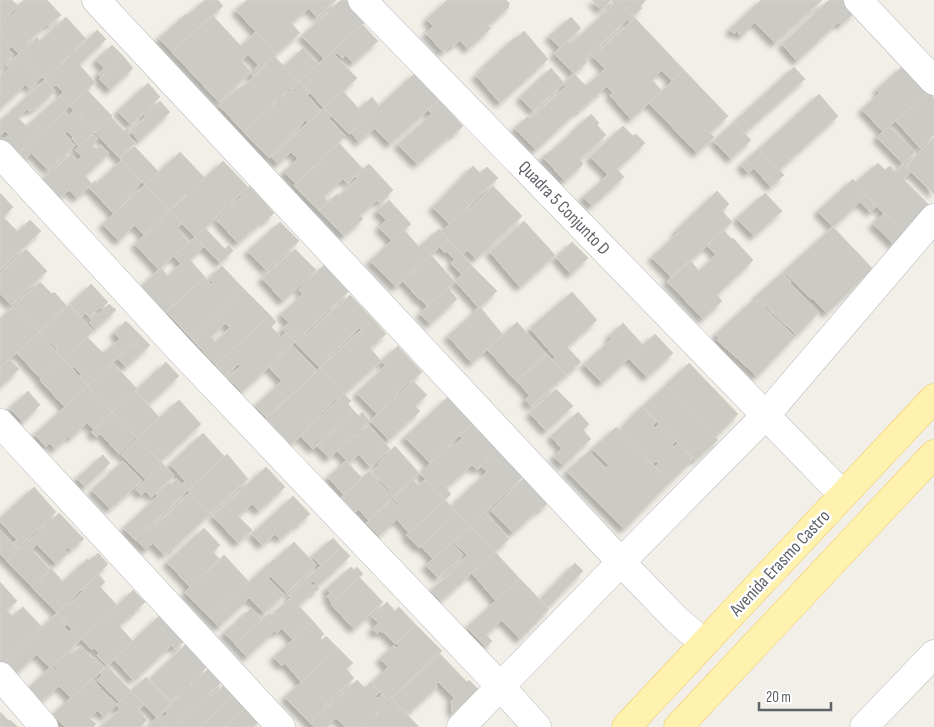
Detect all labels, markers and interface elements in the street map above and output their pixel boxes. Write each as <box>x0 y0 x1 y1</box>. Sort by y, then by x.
street label: Quadra 5 Conjunto D <box>514 157 614 259</box>
street label: Avenida Erasmo Castro <box>725 506 834 621</box>
scale bar <box>759 680 832 712</box>
text: 20 m <box>766 688 791 707</box>

